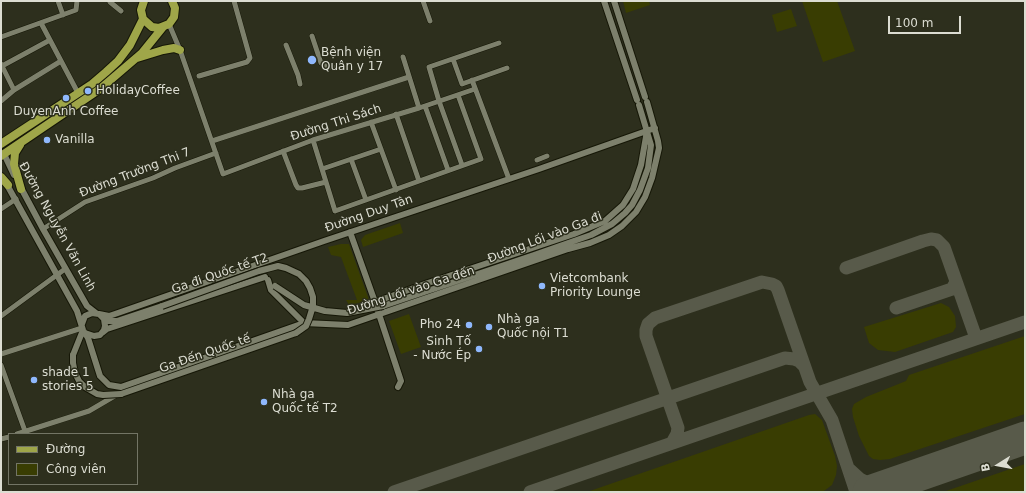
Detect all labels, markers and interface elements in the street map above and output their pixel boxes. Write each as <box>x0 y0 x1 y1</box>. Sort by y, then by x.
scale bar <box>890 8 963 34</box>
text: 100 m <box>895 16 933 30</box>
place label: Bệnh viện Quân y 17 <box>321 46 383 74</box>
marker: Bệnh viện Quân y 17 <box>306 54 318 66</box>
place label: HolidayCoffee <box>96 84 180 98</box>
marker: HolidayCoffee <box>83 86 93 96</box>
marker: DuyenAnh Coffee <box>61 93 71 103</box>
street label: Đường Thi Sách <box>289 102 383 144</box>
place label: DuyenAnh Coffee <box>14 105 118 119</box>
place label: Vanilla <box>55 133 95 147</box>
marker: Vanilla <box>42 135 52 145</box>
street label: Đường Trường Thi 7 <box>78 145 192 201</box>
street label: Đường Nguyễn Văn Linh <box>15 160 99 294</box>
street label: Đường Duy Tân <box>323 192 415 236</box>
street label: Đường Lối vào Ga đi <box>486 210 604 266</box>
street label: Ga đi Quốc tế T2 <box>170 251 270 297</box>
street label: Đường Lối vào Ga đến <box>345 264 477 318</box>
place label: Vietcombank Priority Lounge <box>550 272 641 300</box>
marker: Vietcombank Priority Lounge <box>537 281 547 291</box>
place label: Nhà ga Quốc nội T1 <box>497 313 569 341</box>
place label: Pho 24 <box>420 318 461 332</box>
marker: Pho 24 <box>464 320 474 330</box>
marker: Nhà ga Quốc nội T1 <box>484 322 494 332</box>
street label: Ga Đến Quốc tế <box>158 332 252 376</box>
place label: Sinh Tố - Nước Ép <box>413 335 471 363</box>
marker: Sinh Tố - Nước Ép <box>474 344 484 354</box>
place label: shade 1 stories 5 <box>42 366 94 394</box>
marker: shade 1 stories 5 <box>29 375 39 385</box>
place label: Nhà ga Quốc tế T2 <box>272 388 338 416</box>
marker: Nhà ga Quốc tế T2 <box>259 397 269 407</box>
legend <box>8 433 138 485</box>
text: Đường <box>46 442 85 456</box>
north arrow <box>978 445 1018 485</box>
text: Công viên <box>46 462 106 476</box>
text: B <box>979 462 993 473</box>

